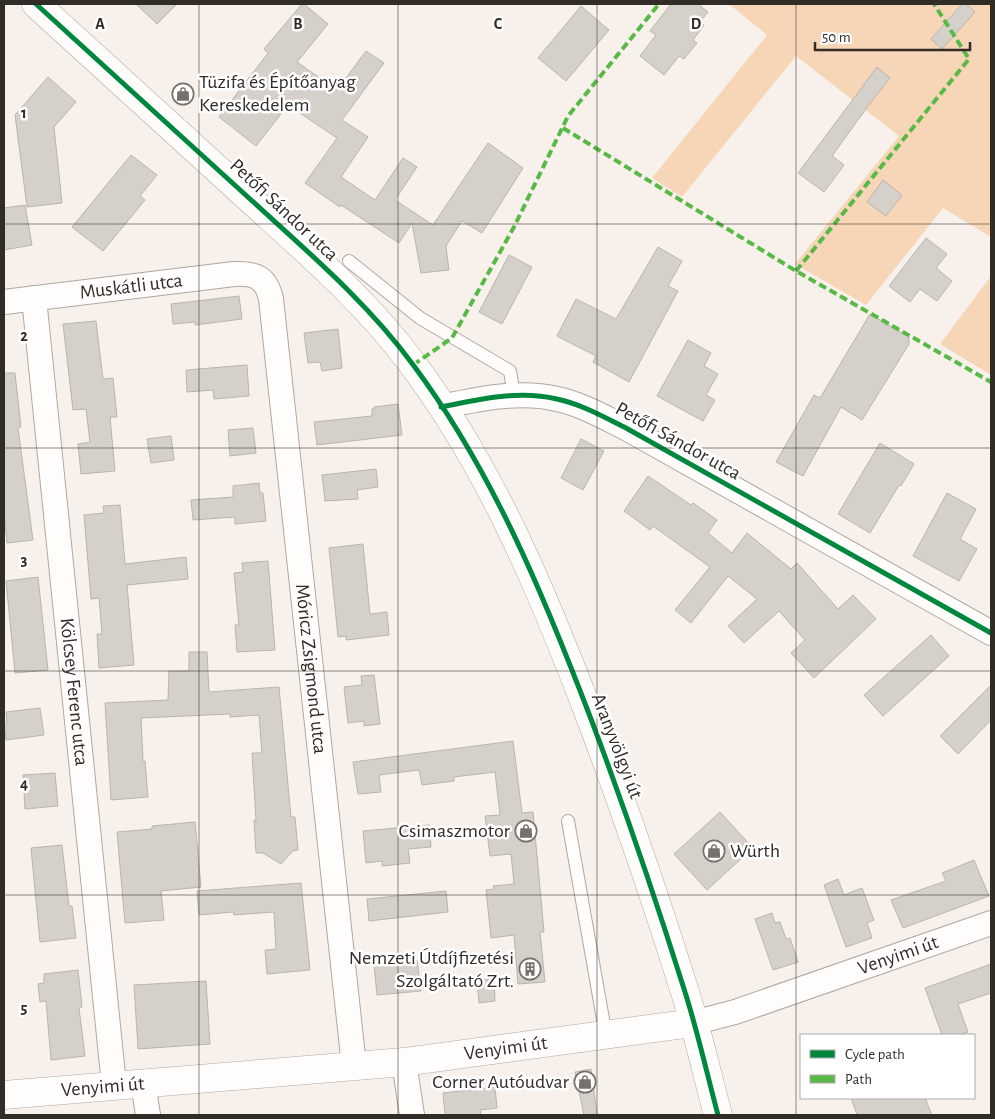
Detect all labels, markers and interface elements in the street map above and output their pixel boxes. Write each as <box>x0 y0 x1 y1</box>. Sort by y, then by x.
text: A <box>95 16 105 32</box>
text: B <box>293 16 303 32</box>
text: C <box>494 16 503 32</box>
text: D <box>691 16 702 32</box>
scale bar <box>815 20 970 52</box>
text: 50 m <box>822 30 851 45</box>
place label: Tüzifa és Építőanyag Kereskedelem <box>199 71 356 115</box>
shop icon: Tüzifa és Építőanyag Kereskedelem <box>171 82 195 106</box>
text: 1 <box>21 105 27 121</box>
street label: Petőfi Sándor utca <box>226 155 342 265</box>
street label: Muskátli utca <box>78 270 184 303</box>
text: 2 <box>20 328 28 344</box>
street label: Petőfi Sándor utca <box>612 398 744 484</box>
text: 3 <box>21 552 28 568</box>
street label: Móricz Zsigmond utca <box>292 583 330 755</box>
street label: Kölcsey Ferenc utca <box>57 617 92 767</box>
street label: Aranyvölgyi út <box>588 691 646 802</box>
text: 4 <box>20 776 28 792</box>
shop icon: Csimaszmotor <box>514 819 538 843</box>
place label: Csimaszmotor <box>399 821 511 841</box>
shop icon: Würth <box>702 839 726 863</box>
place label: Würth <box>730 841 780 861</box>
street label: Venyimi út <box>855 932 941 979</box>
place label: Nemzeti Útdíjfizetési Szolgáltató Zrt. <box>349 947 514 991</box>
building icon: Nemzeti Útdíjfizetési Szolgáltató Zrt. <box>518 957 542 981</box>
text: 5 <box>21 1000 28 1016</box>
street label: Venyimi út <box>463 1033 549 1064</box>
legend <box>800 1034 975 1099</box>
text: Cycle path <box>845 1047 905 1062</box>
shop icon: Corner Autóudvar <box>573 1070 597 1094</box>
place label: Corner Autóudvar <box>432 1072 570 1092</box>
text: Path <box>845 1072 872 1087</box>
street label: Venyimi út <box>60 1073 146 1100</box>

